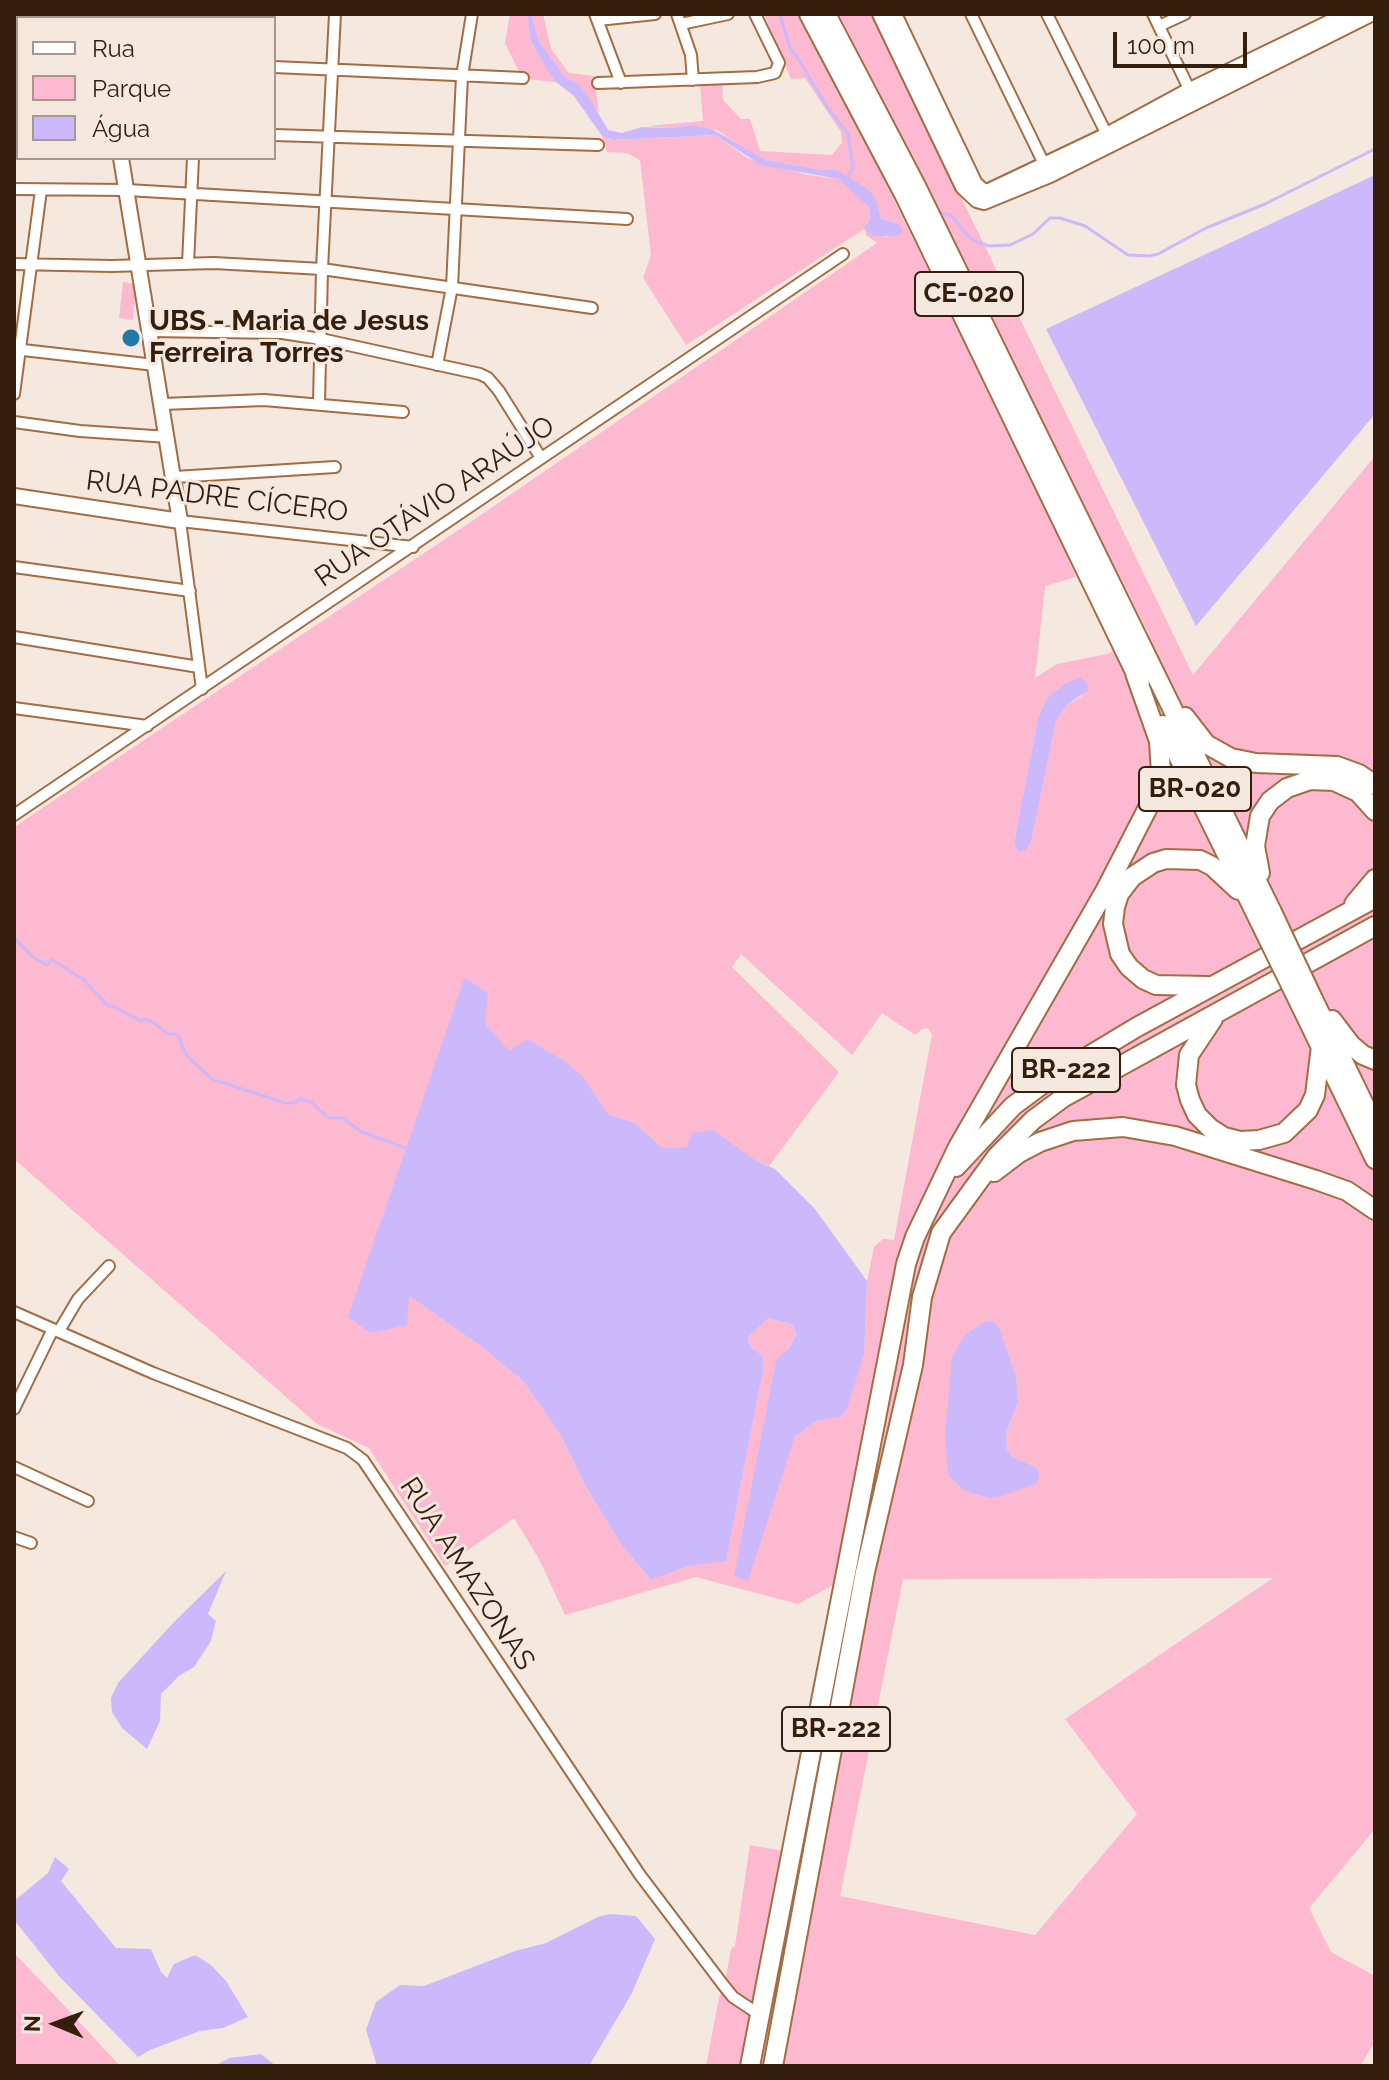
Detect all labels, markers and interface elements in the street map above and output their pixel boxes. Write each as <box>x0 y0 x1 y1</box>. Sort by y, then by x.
legend <box>16 16 276 160</box>
scale bar <box>1117 16 1251 66</box>
text: 100 m <box>1127 31 1195 60</box>
text: Rua <box>92 34 135 63</box>
text: Parque <box>92 74 171 103</box>
text: Água <box>92 114 150 143</box>
road number: CE-020 <box>915 272 1023 316</box>
place label: UBS - Maria de Jesus Ferreira Torres <box>149 305 429 371</box>
marker: UBS - Maria de Jesus Ferreira Torres <box>120 327 142 349</box>
street label: RUA OTÁVIO ARAÚJO <box>309 409 561 595</box>
street label: RUA PADRE CÍCERO <box>84 464 350 530</box>
road number: BR-020 <box>1139 767 1251 811</box>
road number: BR-222 <box>1012 1048 1120 1092</box>
street label: RUA AMAZONAS <box>392 1472 542 1676</box>
road number: BR-222 <box>782 1707 890 1751</box>
north arrow <box>16 1984 96 2064</box>
text: N <box>19 2015 45 2032</box>

